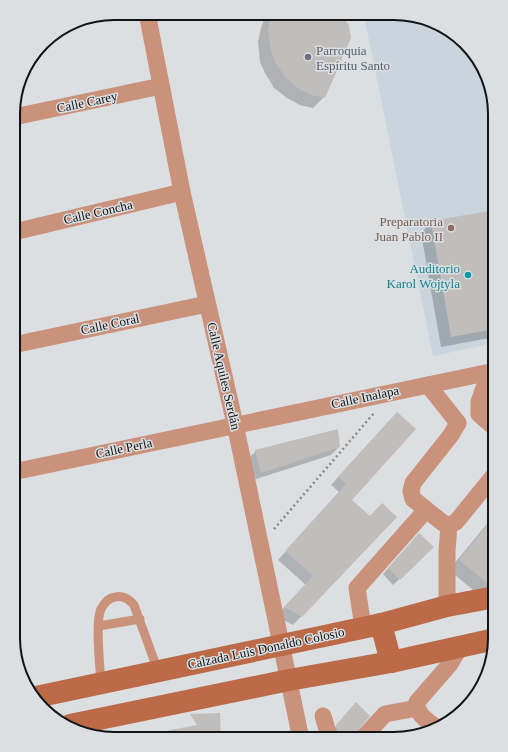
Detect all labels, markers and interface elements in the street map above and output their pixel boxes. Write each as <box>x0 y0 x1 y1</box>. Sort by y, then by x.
place label: Parroquia Espíritu Santo <box>316 43 390 73</box>
marker: Parroquia Espíritu Santo <box>303 52 313 62</box>
street label: Calle Carey <box>55 88 119 116</box>
street label: Calle Concha <box>62 197 134 227</box>
place label: Preparatoria Juan Pablo II <box>374 214 443 244</box>
marker: Preparatoria Juan Pablo II <box>446 223 456 233</box>
place label: Auditorio Karol Wojtyla <box>387 261 460 291</box>
marker: Auditorio Karol Wojtyla <box>463 270 473 280</box>
street label: Calle Coral <box>79 310 141 338</box>
street label: Calle Aquiles Serdán <box>204 321 244 432</box>
street label: Calle Inalapa <box>330 382 400 412</box>
street label: Calle Perla <box>94 435 154 461</box>
street label: Calzada Luis Donaldo Colosio <box>186 624 346 672</box>

